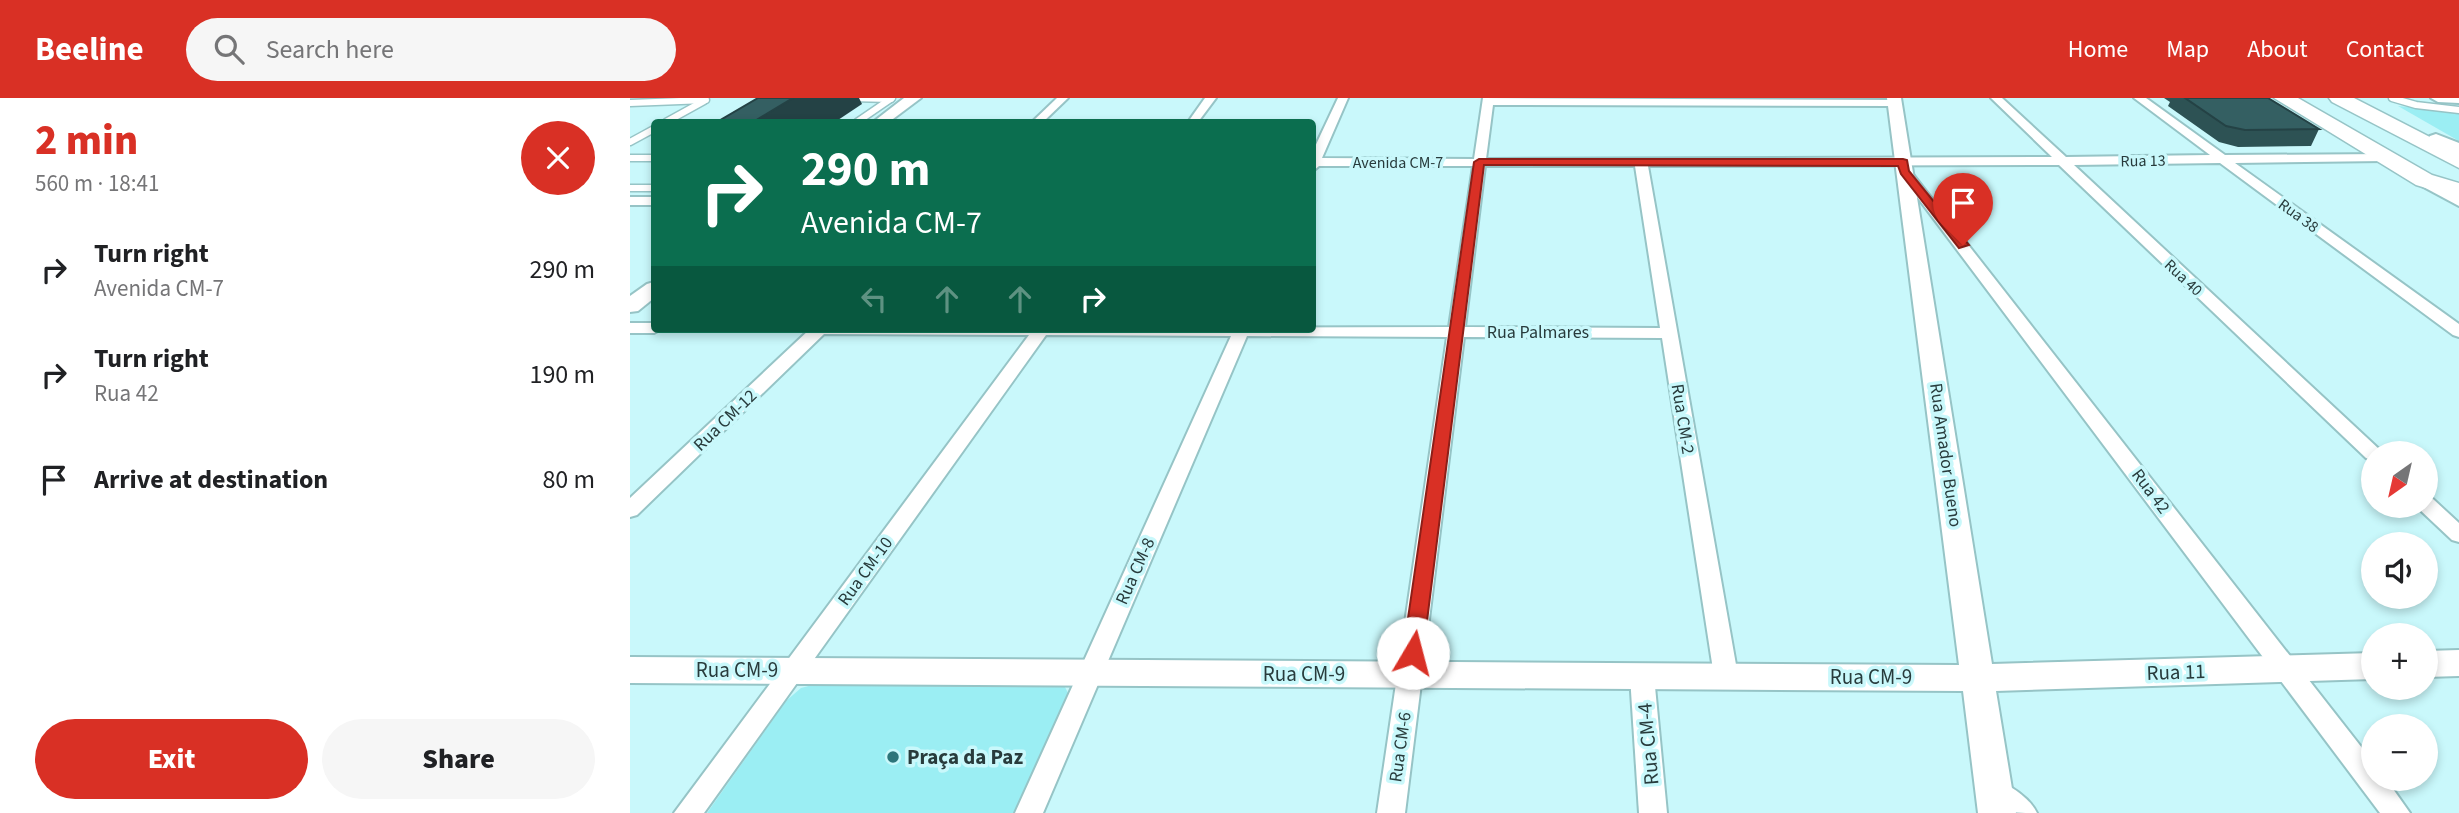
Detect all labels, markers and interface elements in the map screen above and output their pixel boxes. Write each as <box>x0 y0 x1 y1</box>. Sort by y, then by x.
search box <box>186 18 676 81</box>
text: Beeline <box>35 26 144 73</box>
icon: search <box>210 30 248 68</box>
text: Search here <box>266 31 394 68</box>
text: Home <box>2068 32 2128 67</box>
text: Map <box>2166 32 2209 67</box>
text: About <box>2247 32 2308 67</box>
text: Contact <box>2346 32 2424 67</box>
text: 2 min <box>35 111 138 171</box>
button: close <box>521 121 595 195</box>
text: 290 m <box>801 135 930 205</box>
icon: right <box>686 147 777 238</box>
street label: Rua 13 <box>2120 150 2166 172</box>
street label: Avenida CM-7 <box>1353 152 1443 174</box>
text: 560 m · 18:41 <box>35 167 159 200</box>
pin <box>1933 173 1993 245</box>
icon: arrive <box>1944 184 1982 222</box>
street label: Rua 38 <box>2274 194 2323 238</box>
text: Avenida CM-7 <box>801 200 982 246</box>
text: Turn right <box>94 235 209 272</box>
icon: right <box>35 251 73 289</box>
text: 290 m <box>529 251 595 288</box>
street label: Rua 40 <box>2159 254 2207 301</box>
text: Avenida CM-7 <box>94 272 224 305</box>
icon: left <box>855 280 893 318</box>
icon: ahead <box>928 280 966 318</box>
icon: ahead <box>1001 280 1039 318</box>
icon: right <box>1074 280 1112 318</box>
street label: Rua Palmares <box>1487 320 1589 345</box>
text: Turn right <box>94 340 209 377</box>
icon: right <box>35 356 73 394</box>
text: 190 m <box>529 356 595 393</box>
text: Rua 42 <box>94 377 159 410</box>
street label: Rua CM-2 <box>1665 382 1700 456</box>
street label: Rua Amador Bueno <box>1923 382 1968 529</box>
street label: Rua CM-12 <box>688 384 763 457</box>
north arrow <box>2361 441 2438 518</box>
map controls <box>2361 441 2438 791</box>
icon: arrive <box>35 461 73 499</box>
text: Arrive at destination <box>94 461 328 498</box>
text: 80 m <box>542 461 595 498</box>
street label: Rua 42 <box>2125 464 2176 519</box>
street label: Rua CM-10 <box>832 532 899 611</box>
button: sound <box>2361 532 2438 609</box>
street label: Rua CM-8 <box>1110 534 1161 609</box>
position arrow <box>1376 616 1450 690</box>
button: + <box>2361 623 2438 700</box>
street label: Rua CM-9 <box>696 655 778 685</box>
street label: Rua 11 <box>2146 656 2206 688</box>
street label: Rua CM-9 <box>1263 659 1345 689</box>
street label: Rua CM-9 <box>1830 662 1912 692</box>
street label: Rua CM-4 <box>1629 702 1667 786</box>
street label: Rua CM-6 <box>1383 710 1418 784</box>
button: − <box>2361 714 2438 791</box>
button: Exit <box>35 719 308 799</box>
button: Share <box>322 719 595 799</box>
place label: Praça da Paz <box>907 742 1023 772</box>
marker: Praça da Paz <box>885 749 901 765</box>

